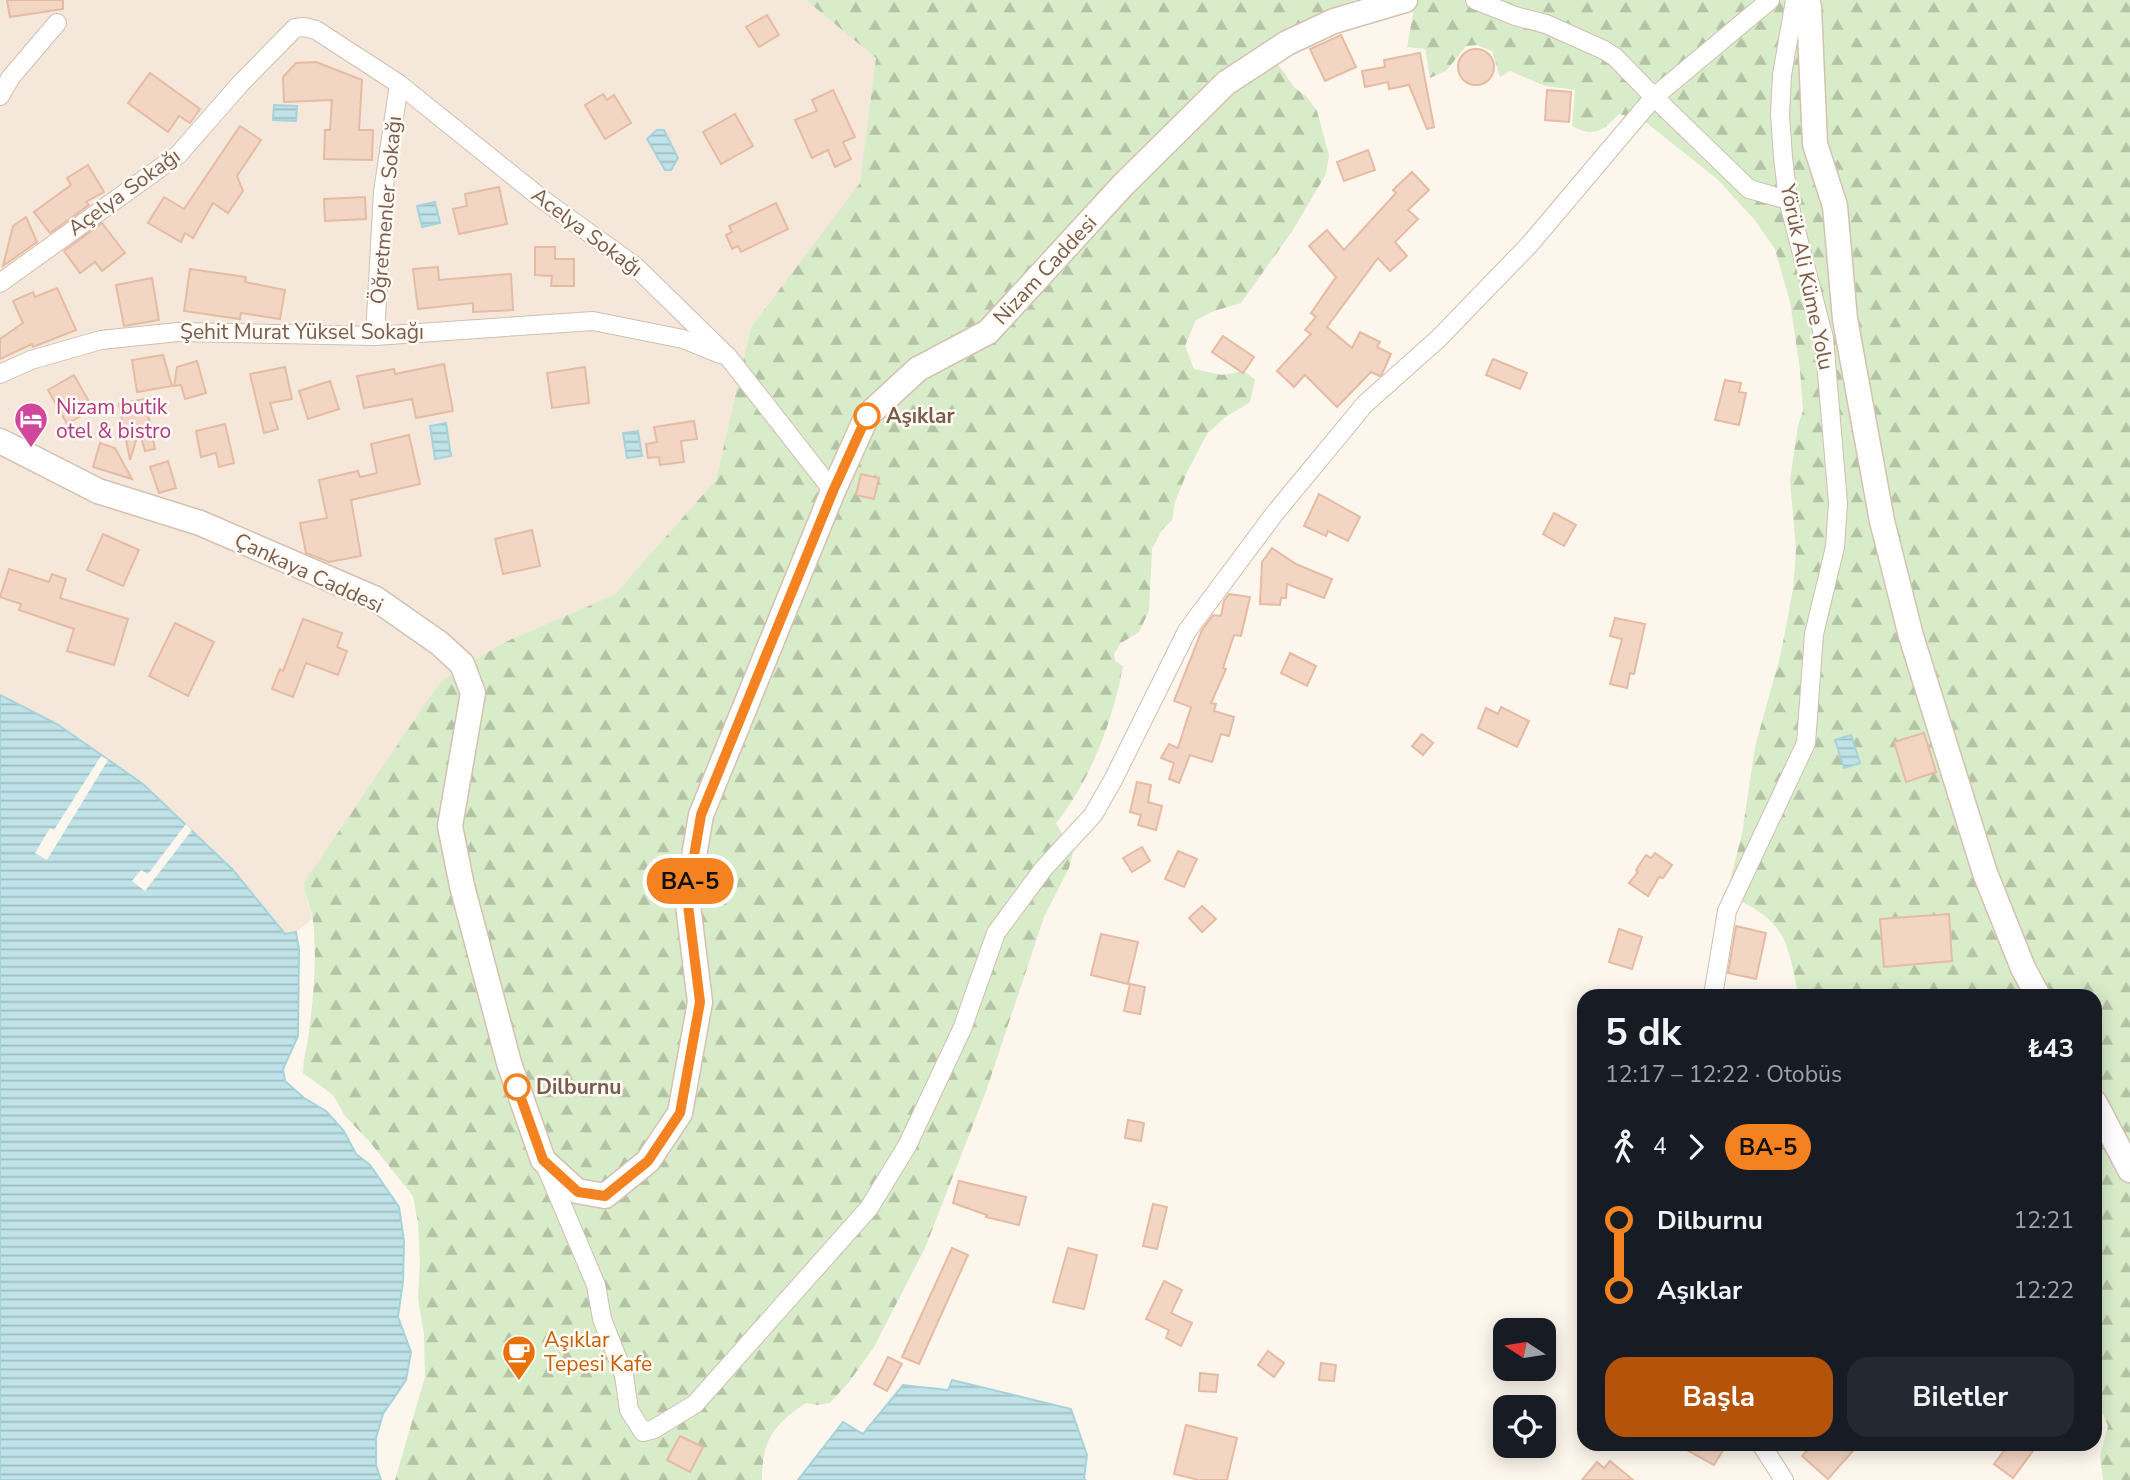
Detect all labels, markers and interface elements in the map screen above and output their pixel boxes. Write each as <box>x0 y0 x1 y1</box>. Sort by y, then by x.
street label: Öğretmenler Sokağı <box>364 115 408 305</box>
street label: Açelya Sokağı <box>62 142 186 242</box>
street label: Acelya Sokağı <box>526 181 648 283</box>
street label: Yörük Ali Küme Yolu <box>1773 181 1840 372</box>
street label: Nizam Caddesi <box>987 209 1103 331</box>
street label: Şehit Murat Yüksel Sokağı <box>180 318 424 346</box>
place label: Nizam butik otel & bistro <box>56 393 171 445</box>
hotel icon: Nizam butik otel & bistro <box>12 400 50 449</box>
place label: Aşıklar <box>886 402 956 430</box>
marker: Aşıklar <box>854 403 880 429</box>
street label: Çankaya Caddesi <box>230 526 388 620</box>
line badge: BA-5 <box>641 858 739 904</box>
text: BA-5 <box>661 865 719 897</box>
text: 5 dk <box>1605 1007 1681 1058</box>
text: ₺43 <box>2027 1031 2074 1066</box>
text: 12:17 – 12:22 · Otobüs <box>1605 1059 1842 1090</box>
place label: Dilburnu <box>536 1073 622 1101</box>
marker: Dilburnu <box>504 1074 530 1100</box>
icon: walk <box>1605 1128 1643 1166</box>
icon: forward <box>1677 1128 1715 1166</box>
text: 4 <box>1653 1131 1667 1162</box>
text: BA-5 <box>1739 1131 1797 1163</box>
text: Dilburnu <box>1657 1203 1763 1238</box>
text: 12:21 <box>2014 1205 2074 1236</box>
text: Aşıklar <box>1657 1273 1742 1308</box>
text: 12:22 <box>2014 1275 2074 1306</box>
north arrow <box>1493 1318 1556 1381</box>
map controls <box>1493 1318 1556 1458</box>
place label: Aşıklar Tepesi Kafe <box>544 1326 652 1378</box>
cafe icon: Aşıklar Tepesi Kafe <box>500 1333 538 1382</box>
button: Başla <box>1605 1357 1833 1437</box>
button: Biletler <box>1847 1357 2074 1437</box>
button: locate <box>1493 1395 1556 1458</box>

